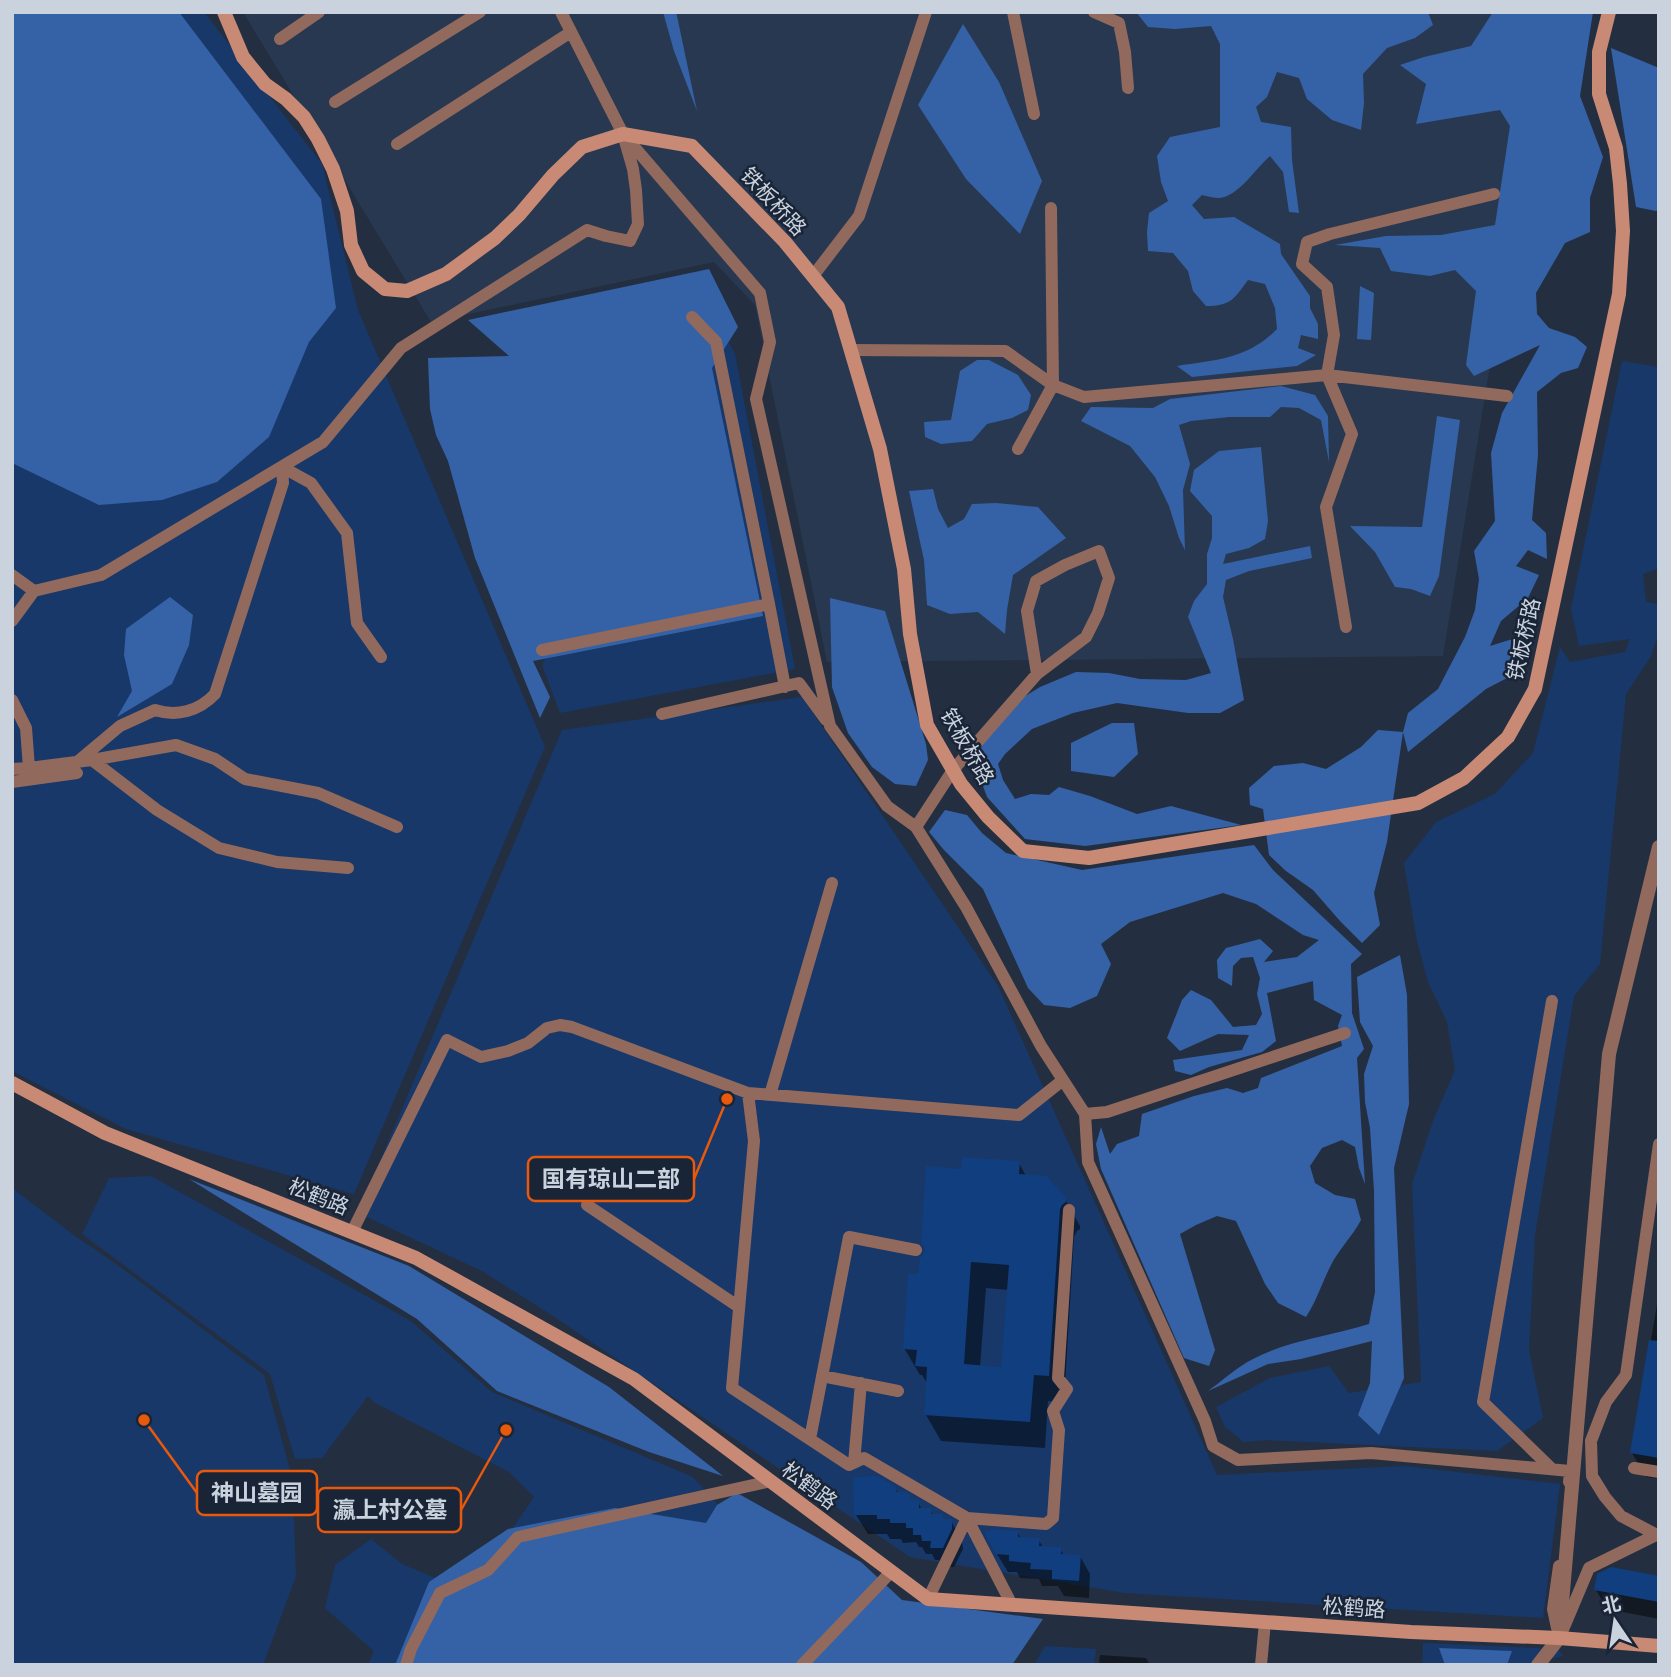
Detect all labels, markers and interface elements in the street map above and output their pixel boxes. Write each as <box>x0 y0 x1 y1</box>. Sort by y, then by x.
street label: 铁板桥路 <box>735 161 813 241</box>
street label: 铁板桥路 <box>1500 595 1546 683</box>
street label: 铁板桥路 <box>935 703 1001 789</box>
callout: 国有琼山二部 <box>528 1157 694 1201</box>
text: 国有琼山二部 <box>542 1162 680 1194</box>
street label: 松鹤路 <box>285 1171 353 1221</box>
street label: 松鹤路 <box>776 1455 844 1515</box>
callout: 神山墓园 <box>197 1471 317 1515</box>
text: 神山墓园 <box>211 1476 303 1508</box>
callout: 瀛上村公墓 <box>318 1488 461 1532</box>
text: 瀛上村公墓 <box>333 1493 448 1525</box>
north arrow <box>1580 1586 1650 1656</box>
text: 北 <box>1599 1590 1623 1619</box>
street label: 松鹤路 <box>1322 1591 1386 1623</box>

